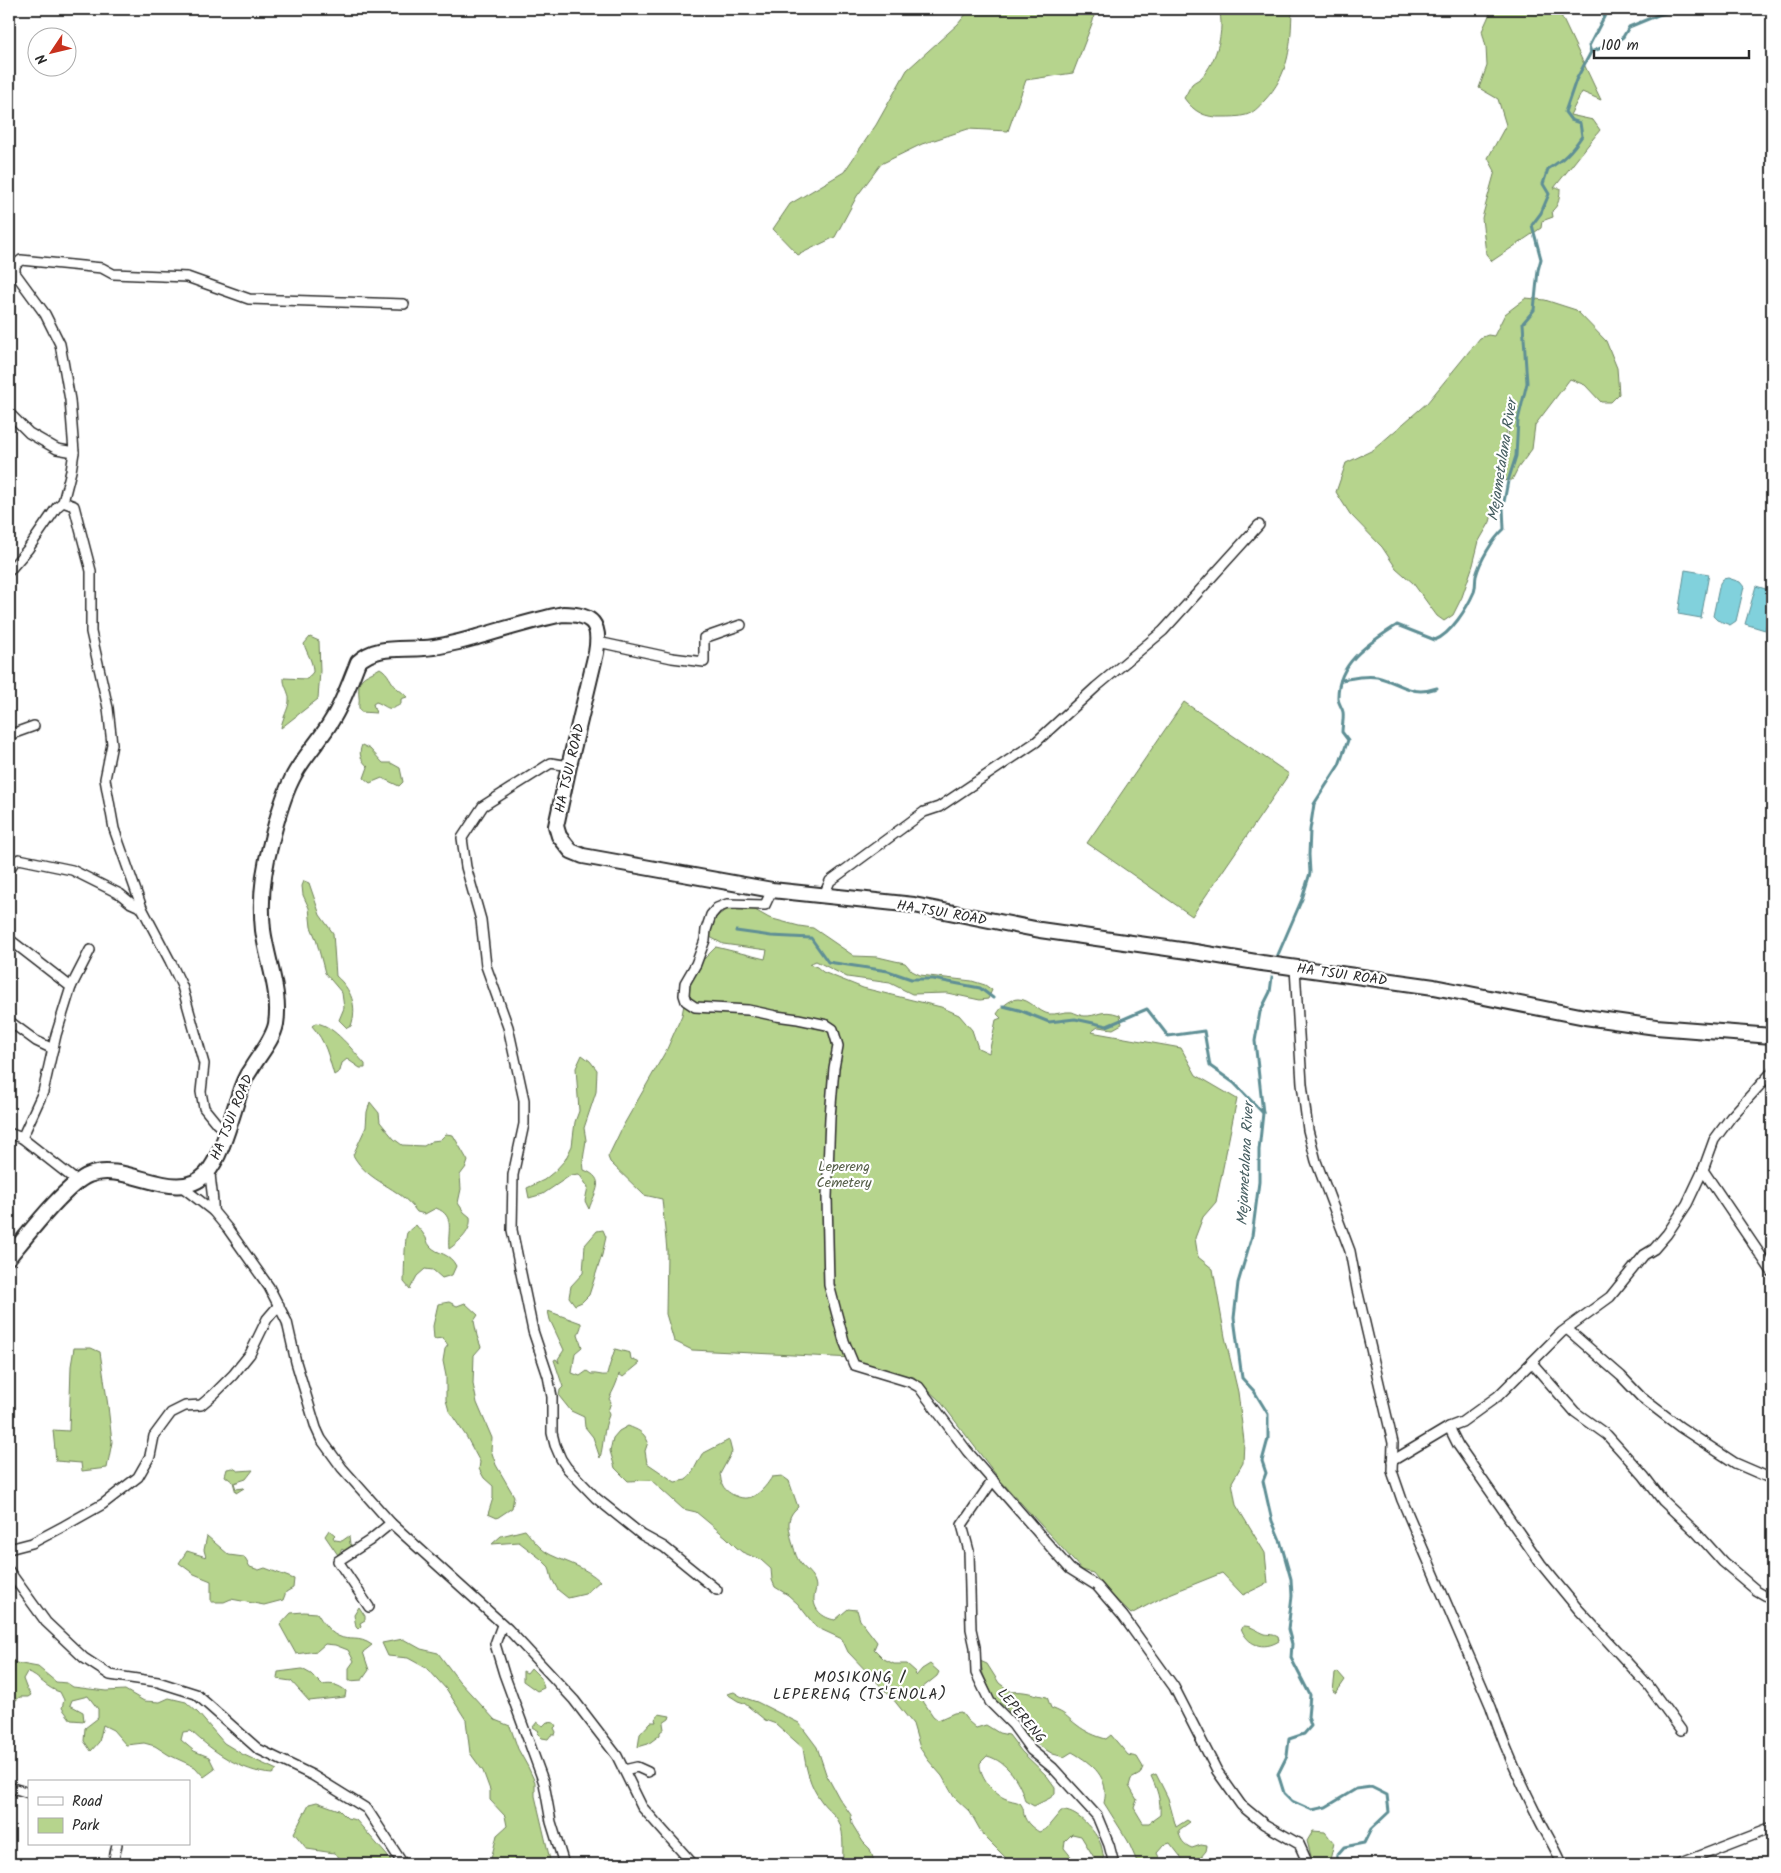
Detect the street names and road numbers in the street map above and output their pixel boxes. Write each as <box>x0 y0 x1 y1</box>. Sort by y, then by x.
street label: HA TSUI ROAD <box>549 721 591 815</box>
street label: HA TSUI ROAD <box>895 894 989 932</box>
street label: HA TSUI ROAD <box>1295 958 1388 992</box>
street label: HA TSUI ROAD <box>205 1071 259 1164</box>
street label: LEPERENG <box>992 1683 1051 1748</box>

